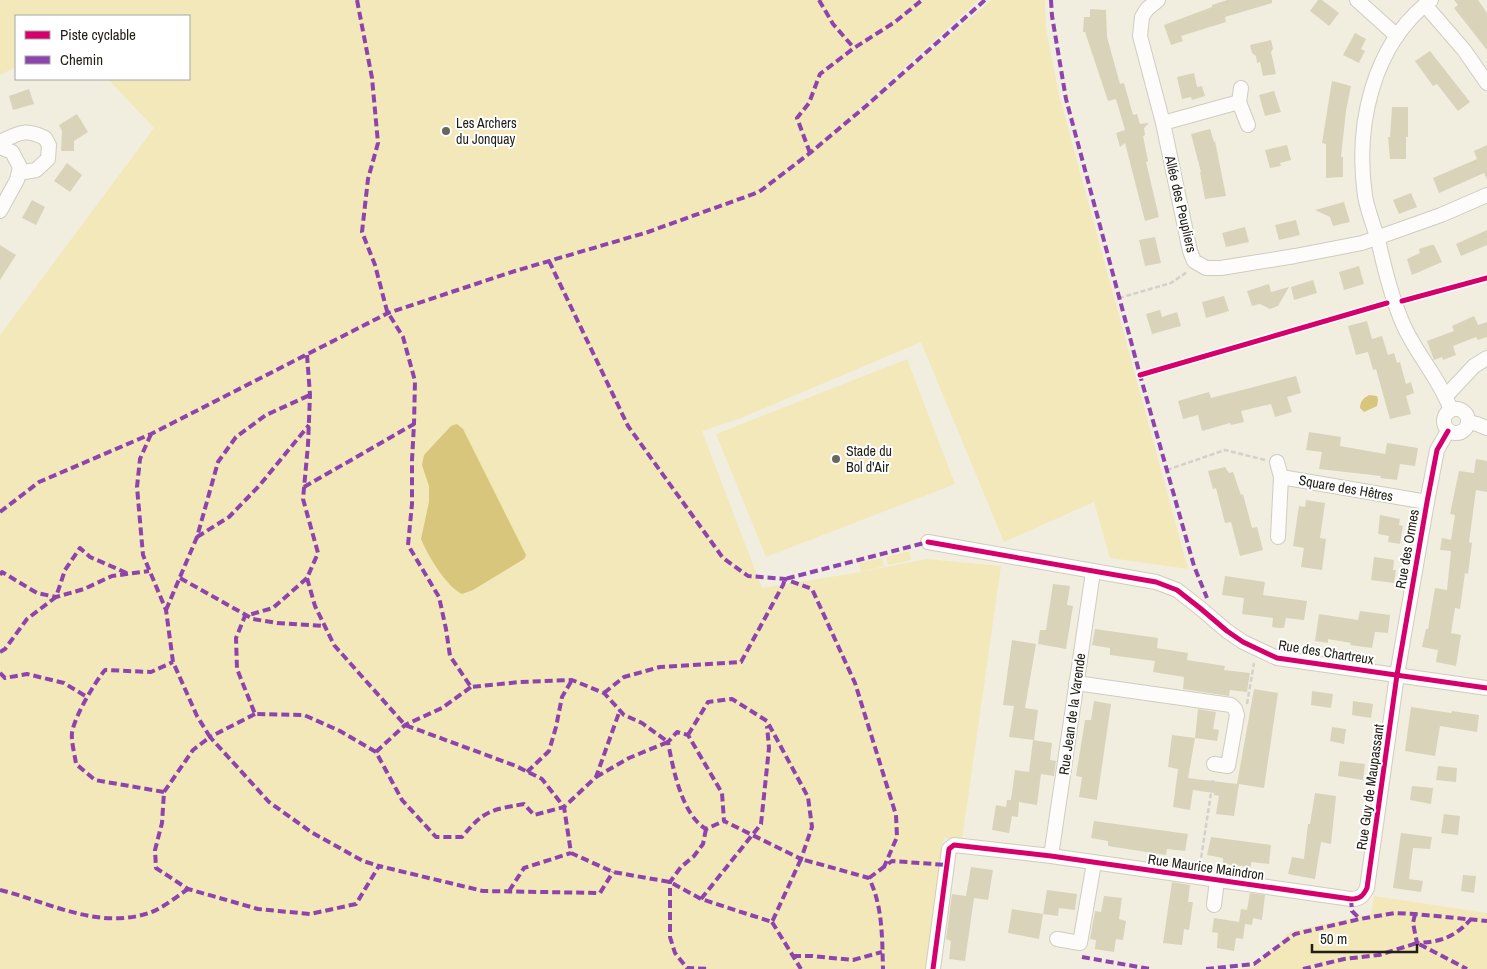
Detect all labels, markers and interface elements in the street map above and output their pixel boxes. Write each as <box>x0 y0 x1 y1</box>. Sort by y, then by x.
legend <box>15 15 190 80</box>
text: Piste cyclable <box>60 24 136 45</box>
text: Chemin <box>60 49 103 70</box>
place label: Les Archers du Jonquay <box>456 114 517 148</box>
marker: Les Archers du Jonquay <box>440 125 452 137</box>
street label: Allée des Peupliers <box>1161 153 1201 254</box>
place label: Stade du Bol d'Air <box>846 442 892 476</box>
marker: Stade du Bol d'Air <box>830 453 842 465</box>
street label: Square des Hêtres <box>1297 471 1395 505</box>
street label: Rue des Ormes <box>1391 508 1423 590</box>
street label: Rue des Chartreux <box>1277 636 1375 668</box>
street label: Rue Jean de la Varende <box>1055 652 1089 776</box>
street label: Rue Guy de Maupassant <box>1352 723 1388 851</box>
street label: Rue Maurice Maindron <box>1147 850 1265 884</box>
scale bar <box>1312 922 1417 954</box>
text: 50 m <box>1320 928 1347 949</box>

